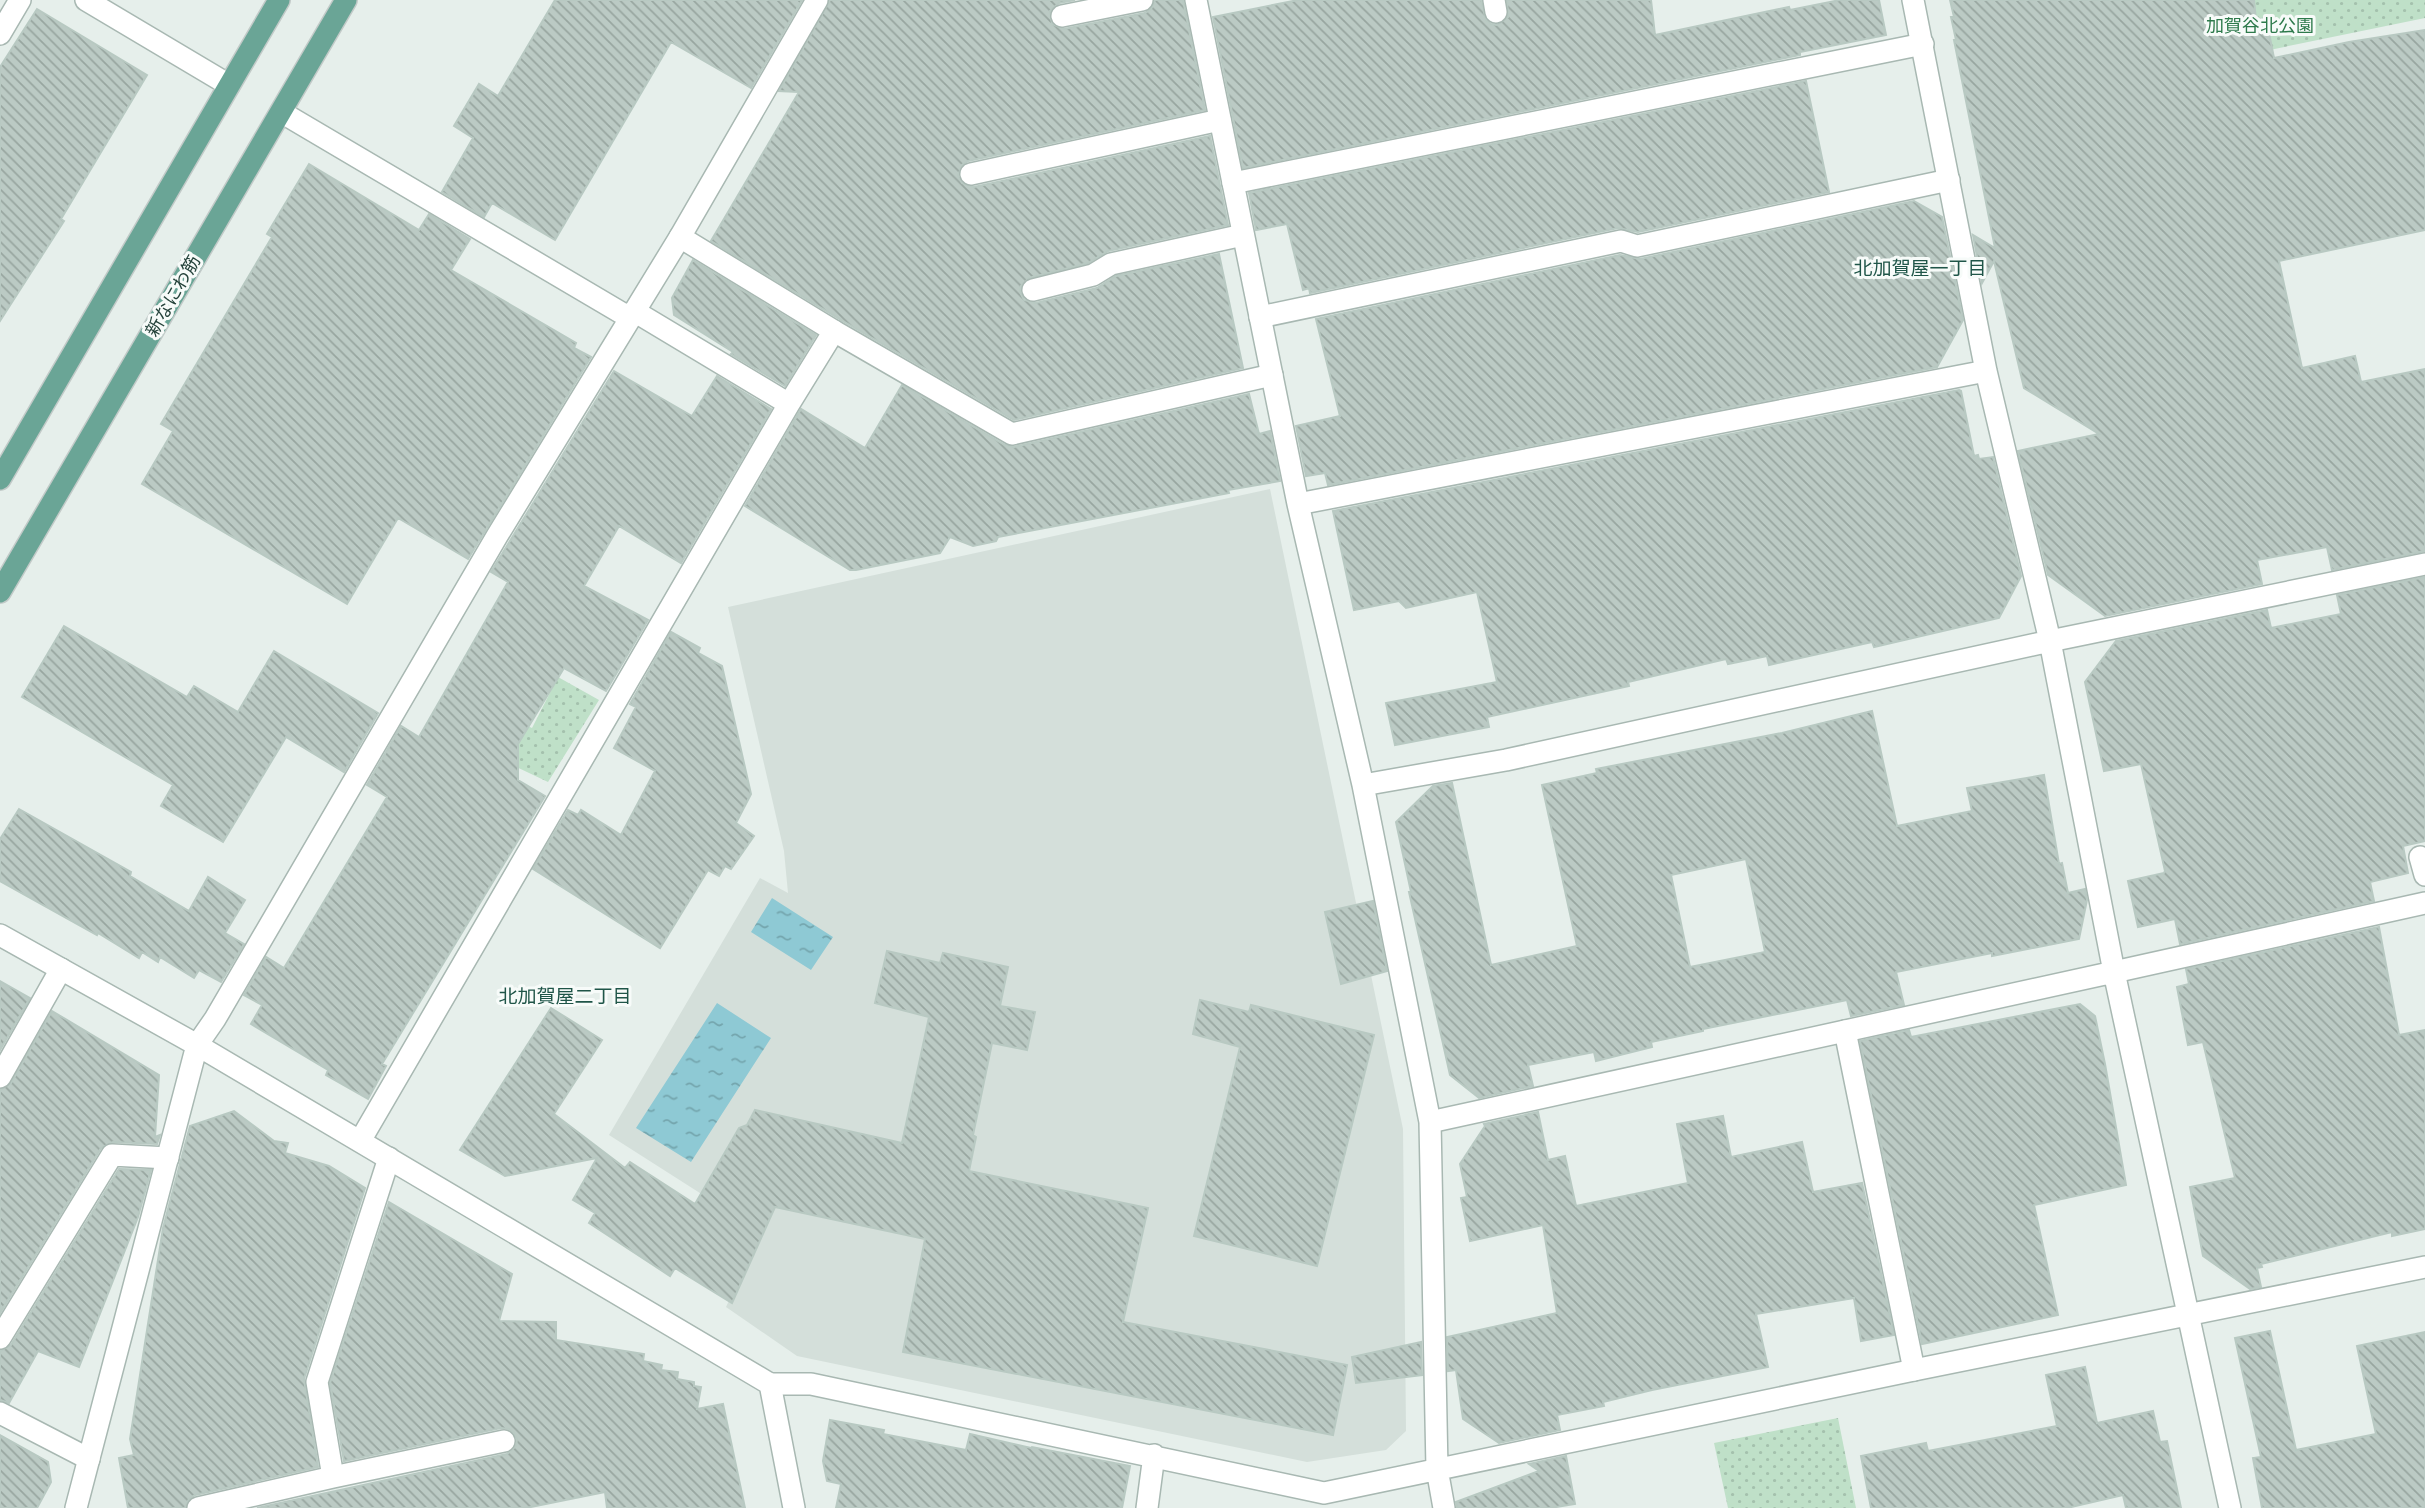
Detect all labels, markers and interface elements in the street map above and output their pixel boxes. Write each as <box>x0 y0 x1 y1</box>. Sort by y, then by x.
park label: 加賀谷北公園 <box>2206 15 2314 35</box>
street label: 新なにわ筋 <box>141 252 203 339</box>
district label: 北加賀屋一丁目 <box>1853 257 1987 279</box>
district label: 北加賀屋二丁目 <box>498 985 632 1007</box>

